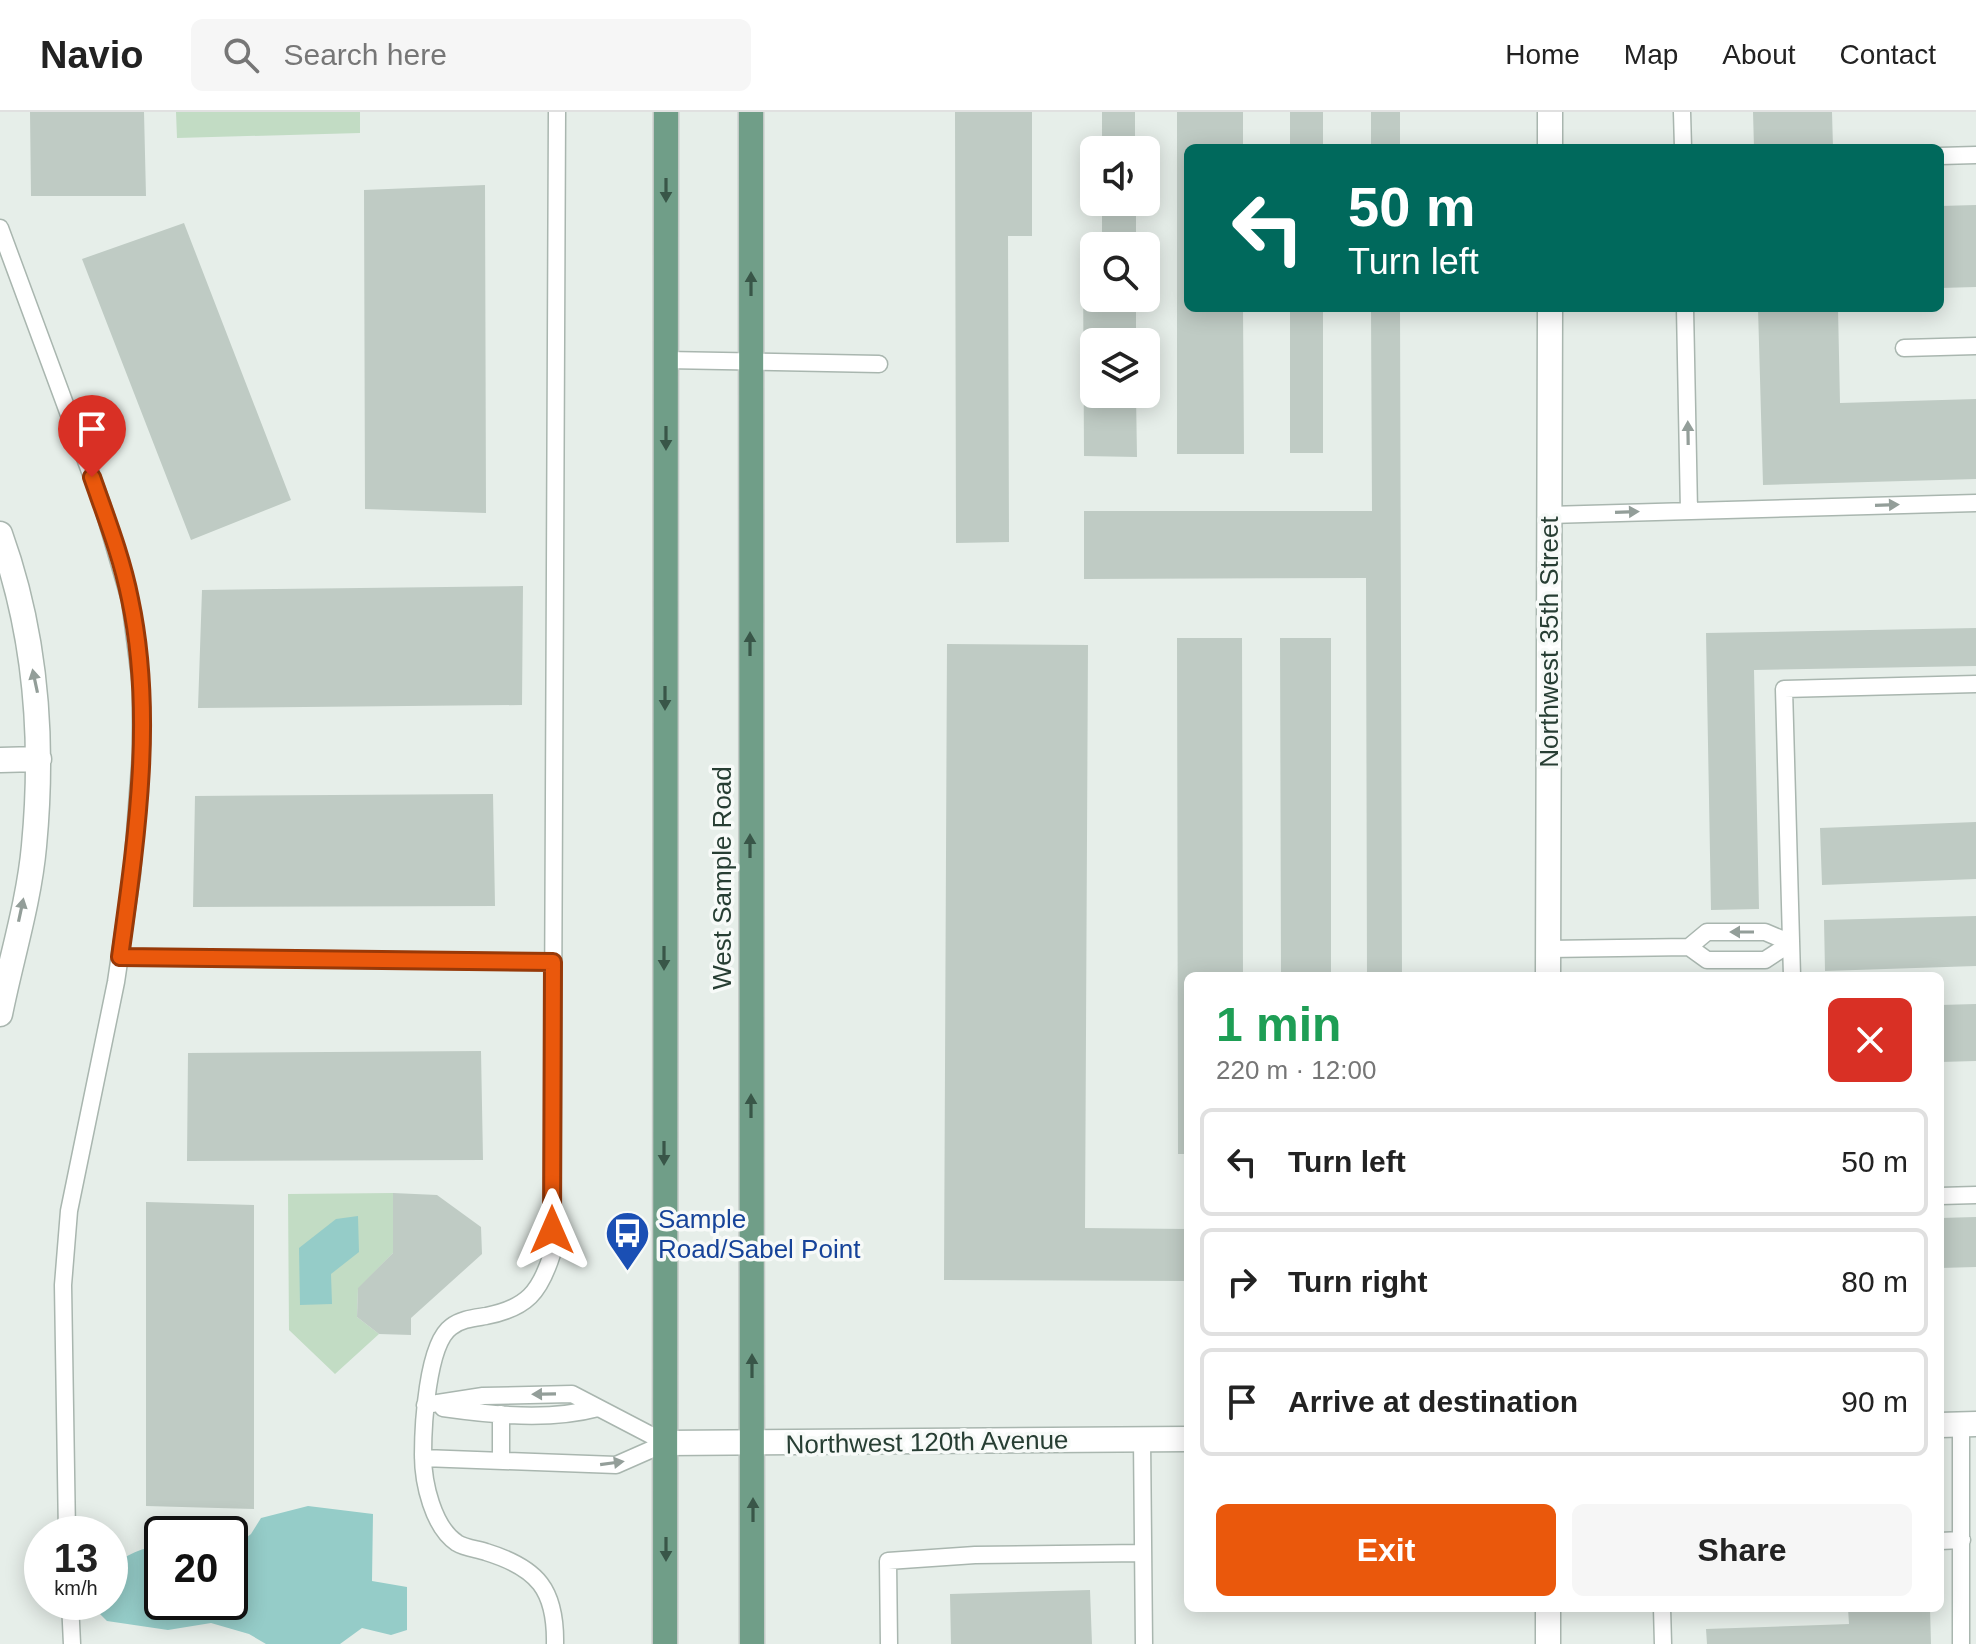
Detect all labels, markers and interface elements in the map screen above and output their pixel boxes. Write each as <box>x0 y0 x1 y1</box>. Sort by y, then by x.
search box <box>191 19 751 91</box>
icon: search <box>219 33 263 77</box>
text: Navio <box>40 34 143 76</box>
text: Search here <box>283 38 447 71</box>
text: Home <box>1505 39 1580 70</box>
text: Map <box>1624 39 1678 70</box>
text: About <box>1722 39 1796 70</box>
text: Contact <box>1840 39 1936 70</box>
map controls <box>1080 136 1160 408</box>
button: sound <box>1080 136 1160 216</box>
text: 50 m <box>1348 175 1476 238</box>
icon: left <box>1216 176 1320 280</box>
one-way arrow <box>660 178 672 203</box>
button: search <box>1080 232 1160 312</box>
text: Turn left <box>1348 241 1479 282</box>
one-way arrow <box>745 271 757 296</box>
button: layers <box>1080 328 1160 408</box>
pin <box>58 395 126 477</box>
icon: arrive <box>70 407 114 451</box>
one-way arrow <box>1681 420 1694 445</box>
one-way arrow <box>660 426 672 451</box>
one-way arrow <box>1875 499 1900 512</box>
one-way arrow <box>1615 506 1640 519</box>
street label: Northwest 35th Street <box>1534 516 1564 768</box>
one-way arrow <box>744 631 756 656</box>
one-way arrow <box>28 669 41 694</box>
one-way arrow <box>659 686 671 711</box>
street label: West Sample Road <box>707 766 737 990</box>
one-way arrow <box>744 833 756 858</box>
one-way arrow <box>16 897 28 922</box>
one-way arrow <box>1729 926 1754 938</box>
one-way arrow <box>658 946 670 971</box>
text: 1 min <box>1216 998 1341 1051</box>
button: close <box>1828 998 1912 1082</box>
text: 220 m · 12:00 <box>1216 1055 1376 1085</box>
one-way arrow <box>745 1093 757 1118</box>
icon: left <box>1220 1140 1264 1184</box>
one-way arrow <box>658 1141 670 1166</box>
text: Turn left <box>1288 1145 1406 1178</box>
text: 50 m <box>1841 1145 1908 1178</box>
position arrow <box>510 1188 594 1272</box>
place label: Sample Road/Sabel Point <box>658 1204 861 1264</box>
bus stop icon: Sample Road/Sabel Point <box>603 1210 651 1273</box>
icon: right <box>1220 1260 1264 1304</box>
text: Turn right <box>1288 1265 1427 1298</box>
text: 80 m <box>1841 1265 1908 1298</box>
one-way arrow <box>746 1353 758 1378</box>
icon: arrive <box>1220 1380 1264 1424</box>
text: Arrive at destination <box>1288 1385 1578 1418</box>
text: 90 m <box>1841 1385 1908 1418</box>
one-way arrow <box>531 1388 556 1401</box>
street label: Northwest 120th Avenue <box>785 1425 1069 1459</box>
one-way arrow <box>600 1456 625 1469</box>
one-way arrow <box>747 1497 759 1522</box>
button: Exit <box>1216 1504 1556 1596</box>
button: Share <box>1572 1504 1912 1596</box>
speed limit sign: 20 <box>144 1516 248 1620</box>
text: 13 <box>54 1536 98 1580</box>
one-way arrow <box>659 1537 672 1562</box>
text: km/h <box>54 1577 98 1599</box>

